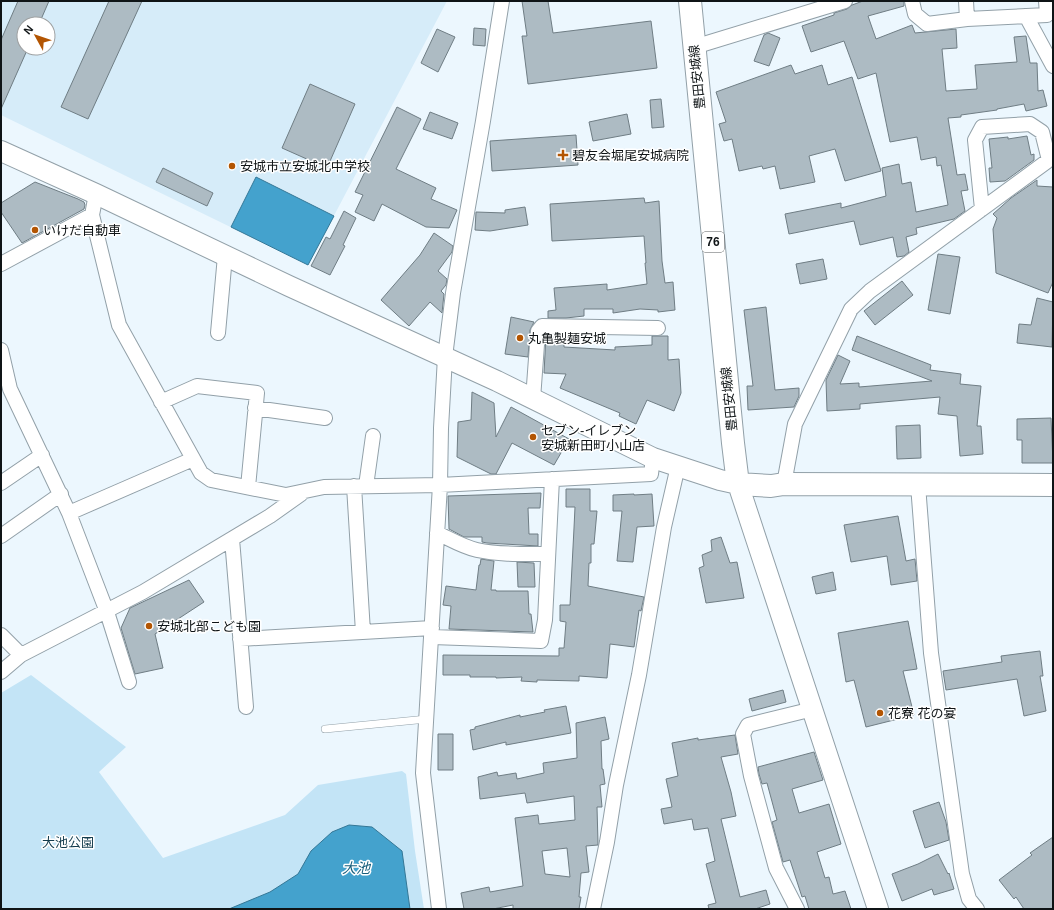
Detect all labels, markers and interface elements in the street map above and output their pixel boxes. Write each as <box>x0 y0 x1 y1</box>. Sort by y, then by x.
north arrow <box>16 16 56 56</box>
text: N <box>21 23 36 36</box>
street label: 豊田安城線 <box>686 44 708 110</box>
place label: 碧友会堀尾安城病院 <box>572 148 689 163</box>
marker: 碧友会堀尾安城病院 <box>557 149 569 161</box>
place label: 安城市立安城北中学校 <box>240 159 370 174</box>
marker: 安城市立安城北中学校 <box>227 161 237 171</box>
place label: いけだ自動車 <box>43 223 121 238</box>
marker: いけだ自動車 <box>30 225 40 235</box>
road number: 76 <box>702 232 724 252</box>
place label: 丸亀製麺安城 <box>528 331 606 346</box>
marker: 丸亀製麺安城 <box>515 333 525 343</box>
street label: 豊田安城線 <box>718 366 740 432</box>
place label: セブン-イレブン 安城新田町小山店 <box>541 423 645 453</box>
marker: セブン-イレブン 安城新田町小山店 <box>528 432 538 442</box>
place label: 安城北部こども園 <box>157 619 261 634</box>
marker: 安城北部こども園 <box>144 621 154 631</box>
place label: 花寮 花の宴 <box>888 706 957 721</box>
marker: 花寮 花の宴 <box>875 708 885 718</box>
park label: 大池公園 <box>42 835 94 850</box>
water label: 大池 <box>342 860 372 876</box>

